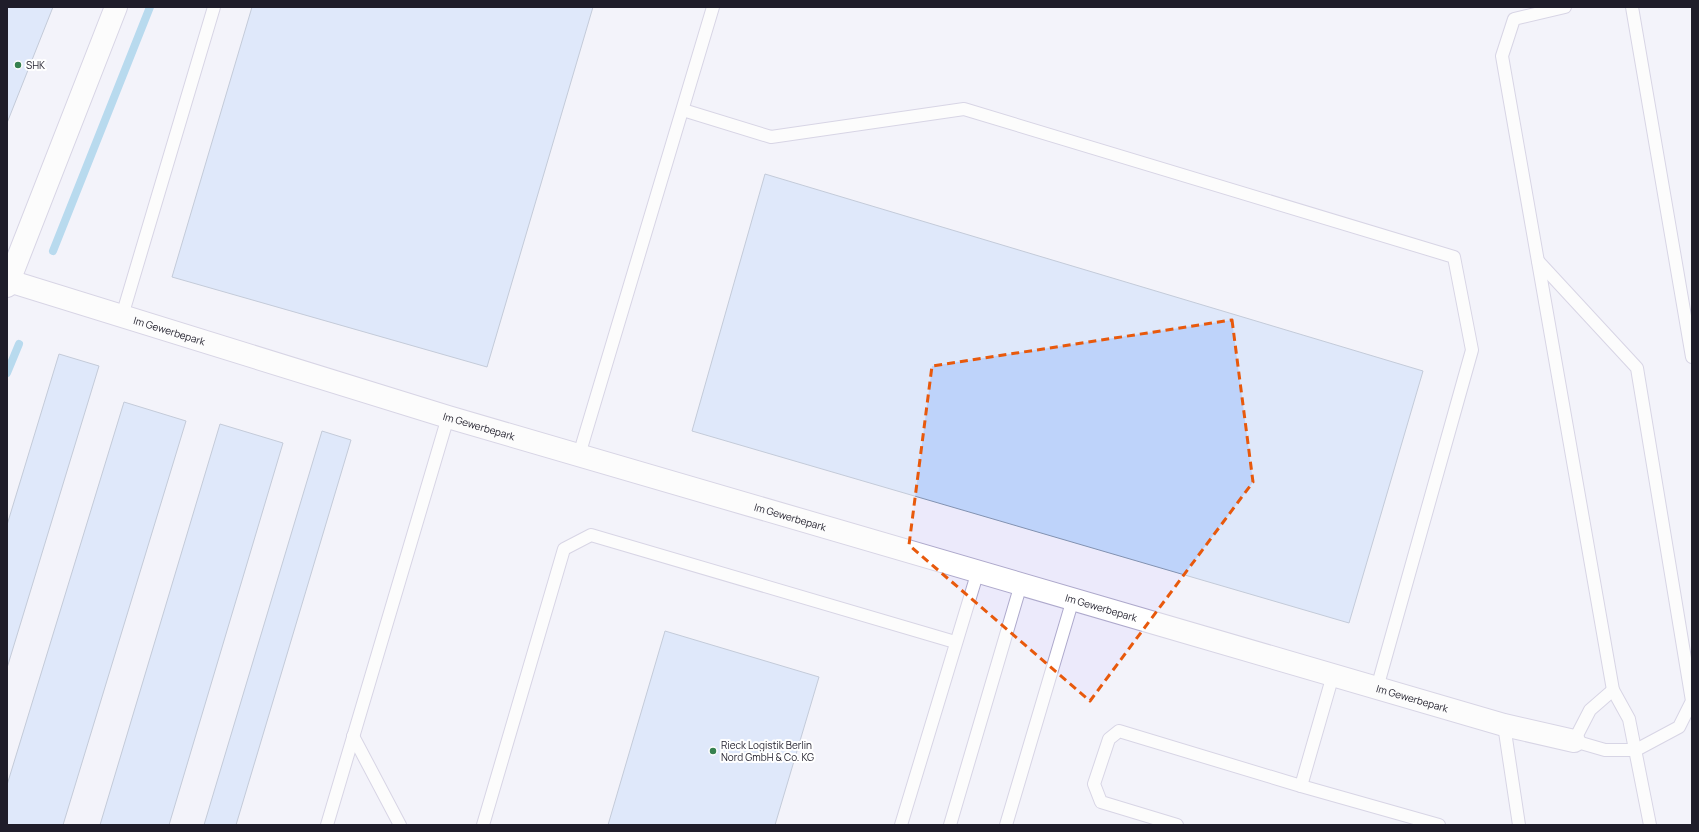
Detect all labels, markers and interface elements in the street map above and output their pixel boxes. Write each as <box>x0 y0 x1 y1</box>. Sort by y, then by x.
place label: SHK <box>26 58 45 72</box>
marker: SHK <box>13 60 23 70</box>
street label: Im Gewerbepark <box>132 313 208 349</box>
street label: Im Gewerbepark <box>441 409 518 443</box>
street label: Im Gewerbepark <box>753 500 829 534</box>
street label: Im Gewerbepark <box>1064 590 1140 625</box>
street label: Im Gewerbepark <box>1375 681 1451 716</box>
place label: Rieck Logistik Berlin Nord GmbH & Co. KG <box>721 738 814 764</box>
marker: Rieck Logistik Berlin Nord GmbH & Co. KG <box>708 746 718 756</box>

